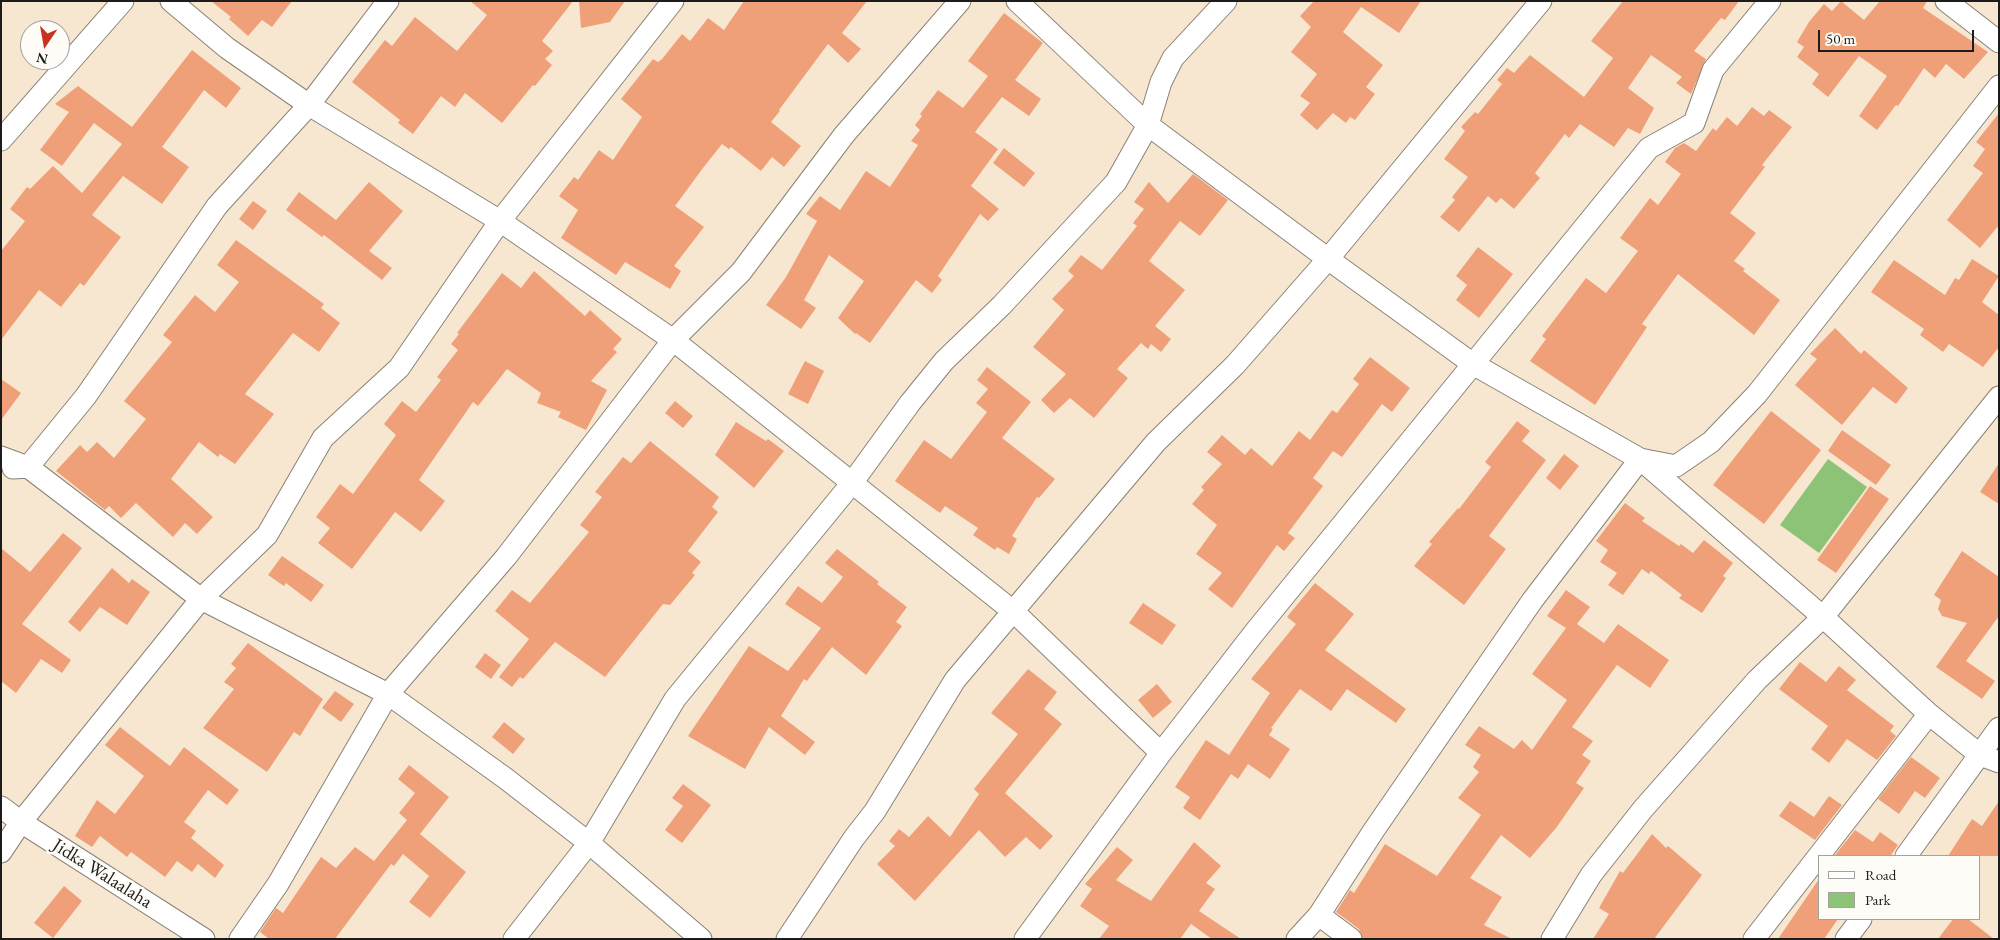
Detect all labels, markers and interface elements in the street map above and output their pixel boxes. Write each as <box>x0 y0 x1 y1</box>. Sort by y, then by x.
north arrow <box>20 20 70 70</box>
scale bar <box>1820 20 1976 52</box>
text: 50 m <box>1826 29 1855 48</box>
text: N <box>35 49 50 69</box>
street label: Jidka Walaalaha <box>48 834 156 914</box>
legend <box>1818 855 1980 920</box>
text: Road <box>1865 865 1896 884</box>
text: Park <box>1865 890 1891 909</box>

